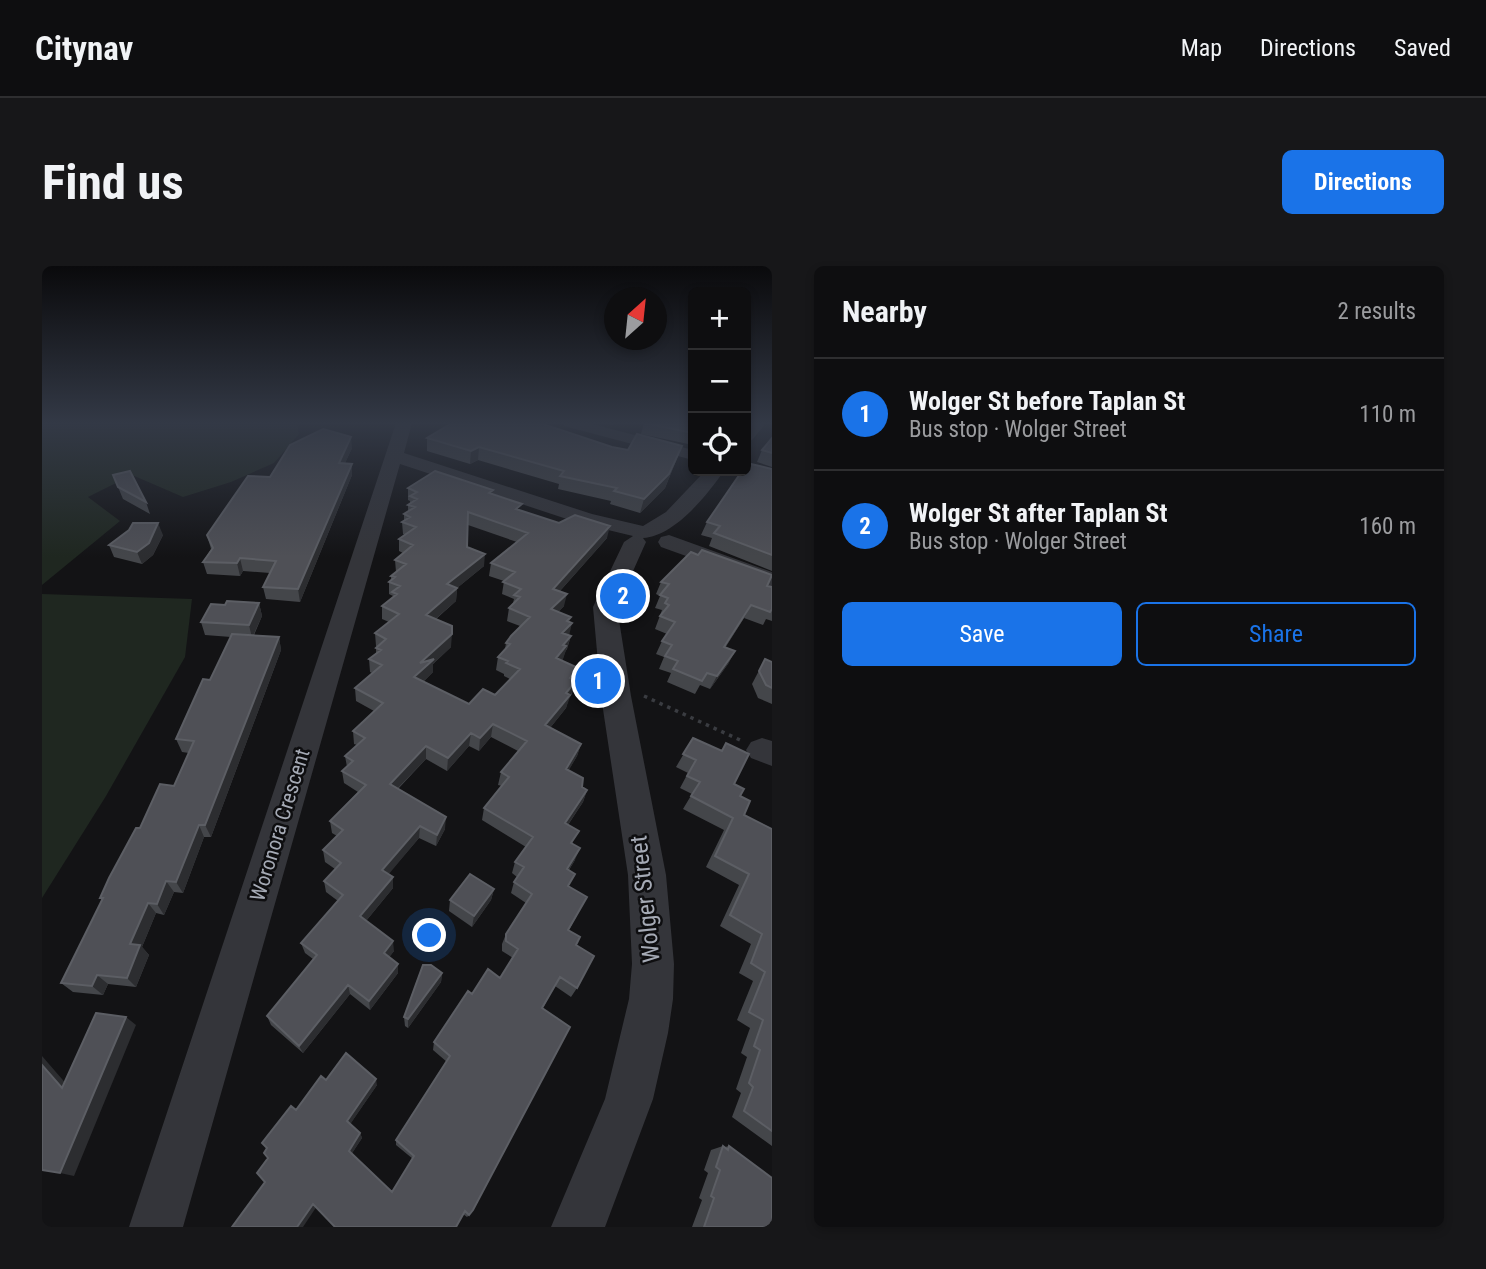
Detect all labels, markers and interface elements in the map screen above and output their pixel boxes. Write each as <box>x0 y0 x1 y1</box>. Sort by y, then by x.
text: Citynav <box>35 29 133 68</box>
text: Map <box>1181 34 1222 62</box>
text: Directions <box>1260 34 1356 62</box>
text: Saved <box>1394 34 1451 62</box>
button: Directions <box>1282 150 1444 214</box>
text: Find us <box>42 154 184 211</box>
north arrow <box>604 287 667 350</box>
map controls <box>688 287 751 476</box>
button: + <box>688 287 751 350</box>
text: Nearby <box>842 294 927 329</box>
text: 2 results <box>1338 298 1416 325</box>
button: − <box>688 350 751 413</box>
text: Wolger St before Taplan St <box>909 386 1185 416</box>
text: 1 <box>859 401 871 428</box>
text: 110 m <box>1359 401 1416 428</box>
button: locate <box>688 413 751 476</box>
text: Bus stop · Wolger Street <box>909 416 1127 443</box>
text: Wolger St after Taplan St <box>909 498 1167 528</box>
text: 2 <box>859 513 871 540</box>
text: 160 m <box>1359 513 1416 540</box>
text: Bus stop · Wolger Street <box>909 528 1127 555</box>
pin: 2 <box>600 570 646 622</box>
button: Save <box>842 602 1122 666</box>
button: Share <box>1136 602 1416 666</box>
pin: 1 <box>575 655 621 707</box>
street label: Woronora Crescent <box>245 746 315 904</box>
street label: Wolger Street <box>624 834 666 964</box>
your location <box>412 918 446 952</box>

